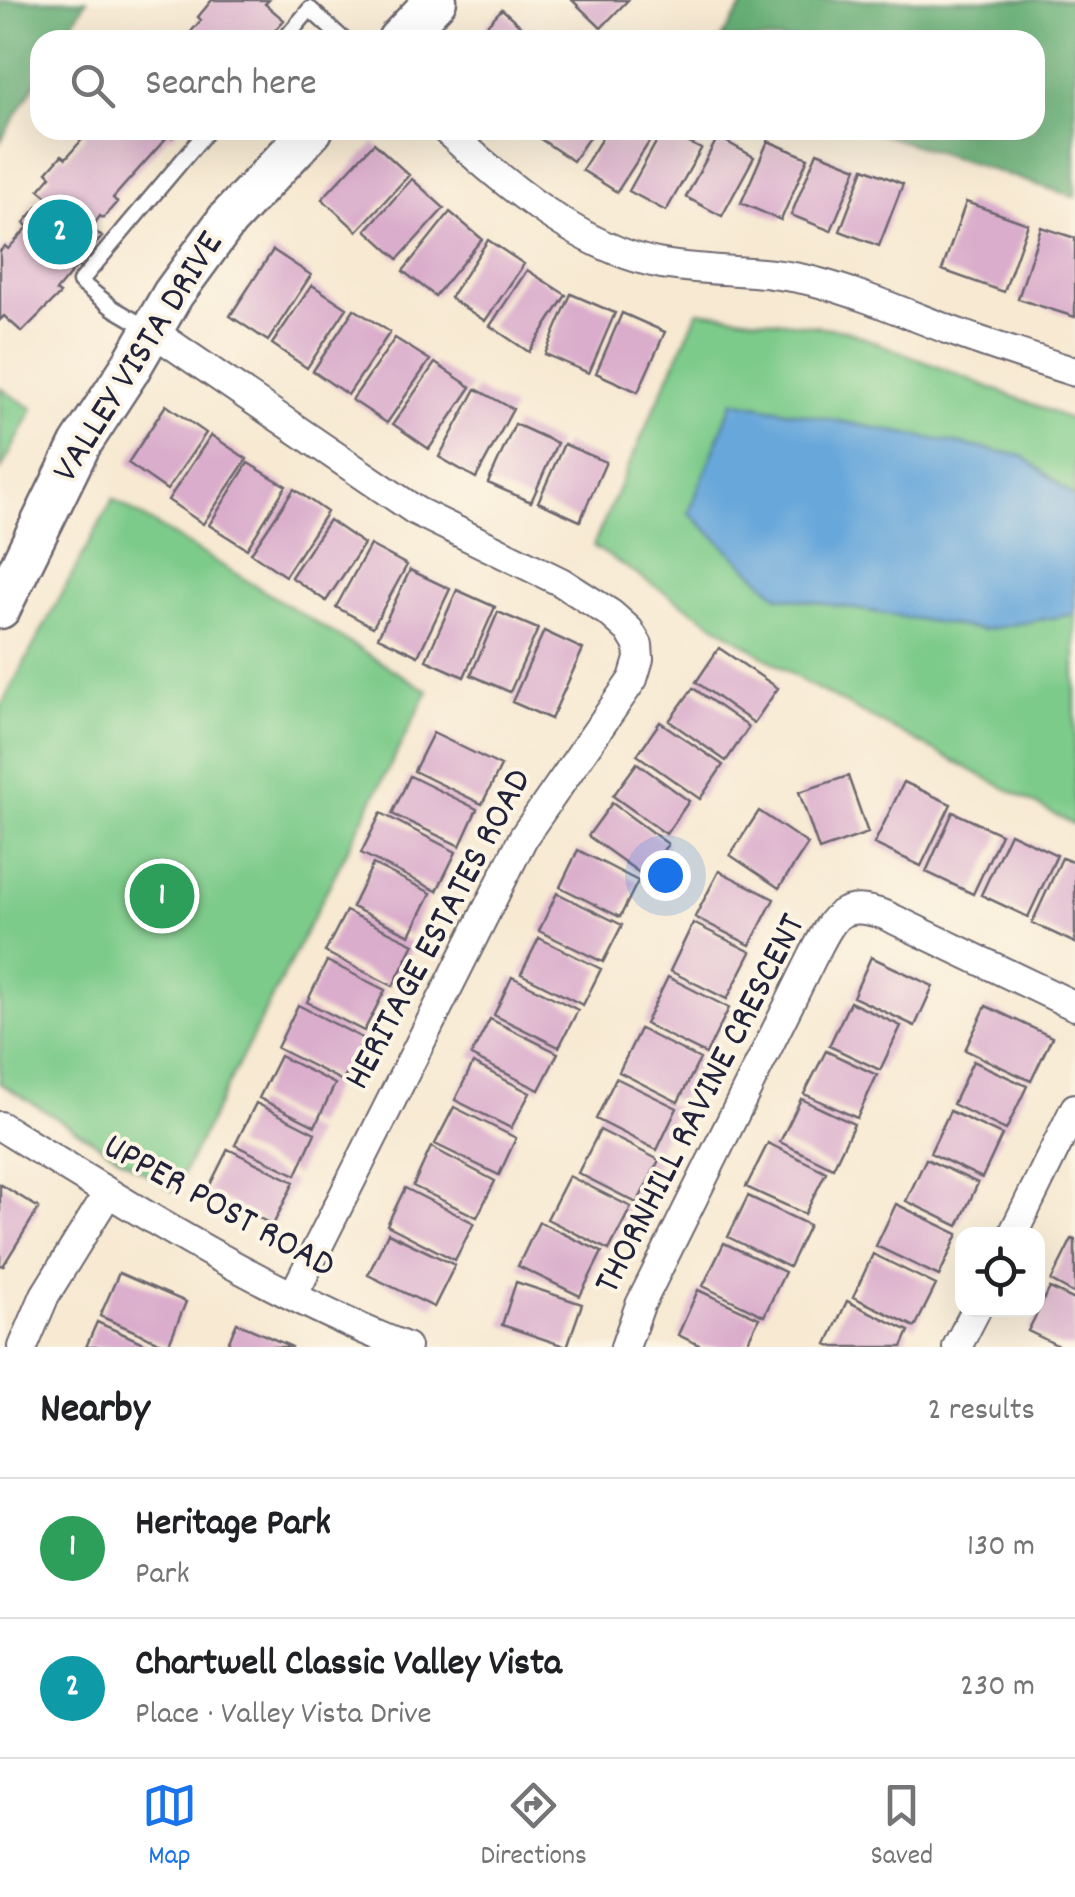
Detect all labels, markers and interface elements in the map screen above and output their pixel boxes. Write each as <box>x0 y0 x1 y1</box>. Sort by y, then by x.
search box <box>30 30 1045 140</box>
icon: search <box>65 58 120 113</box>
text: Search here <box>145 58 317 113</box>
pin: 2 <box>28 194 92 270</box>
street label: VALLEY VISTA DRIVE <box>41 222 239 494</box>
street label: HERITAGE ESTATES ROAD <box>332 760 548 1100</box>
your location <box>640 850 691 901</box>
pin: 1 <box>130 858 194 934</box>
street label: THORNHILL RAVINE CRESCENT <box>582 905 822 1305</box>
street label: UPPER POST ROAD <box>92 1121 344 1295</box>
map controls <box>955 1227 1045 1317</box>
button: locate <box>955 1227 1045 1317</box>
text: Nearby <box>40 1382 150 1442</box>
text: 2 results <box>928 1389 1035 1435</box>
text: Heritage Park <box>135 1498 331 1553</box>
text: 1 <box>69 1525 76 1571</box>
text: 130 m <box>967 1525 1035 1571</box>
text: Park <box>135 1553 190 1599</box>
text: Chartwell Classic Valley Vista <box>135 1638 562 1693</box>
text: 2 <box>66 1665 79 1711</box>
text: 230 m <box>960 1665 1035 1711</box>
text: Place · Valley Vista Drive <box>135 1693 432 1739</box>
tab: Map <box>142 1778 197 1878</box>
tab: Directions <box>481 1778 587 1878</box>
tab: Saved <box>871 1778 933 1878</box>

